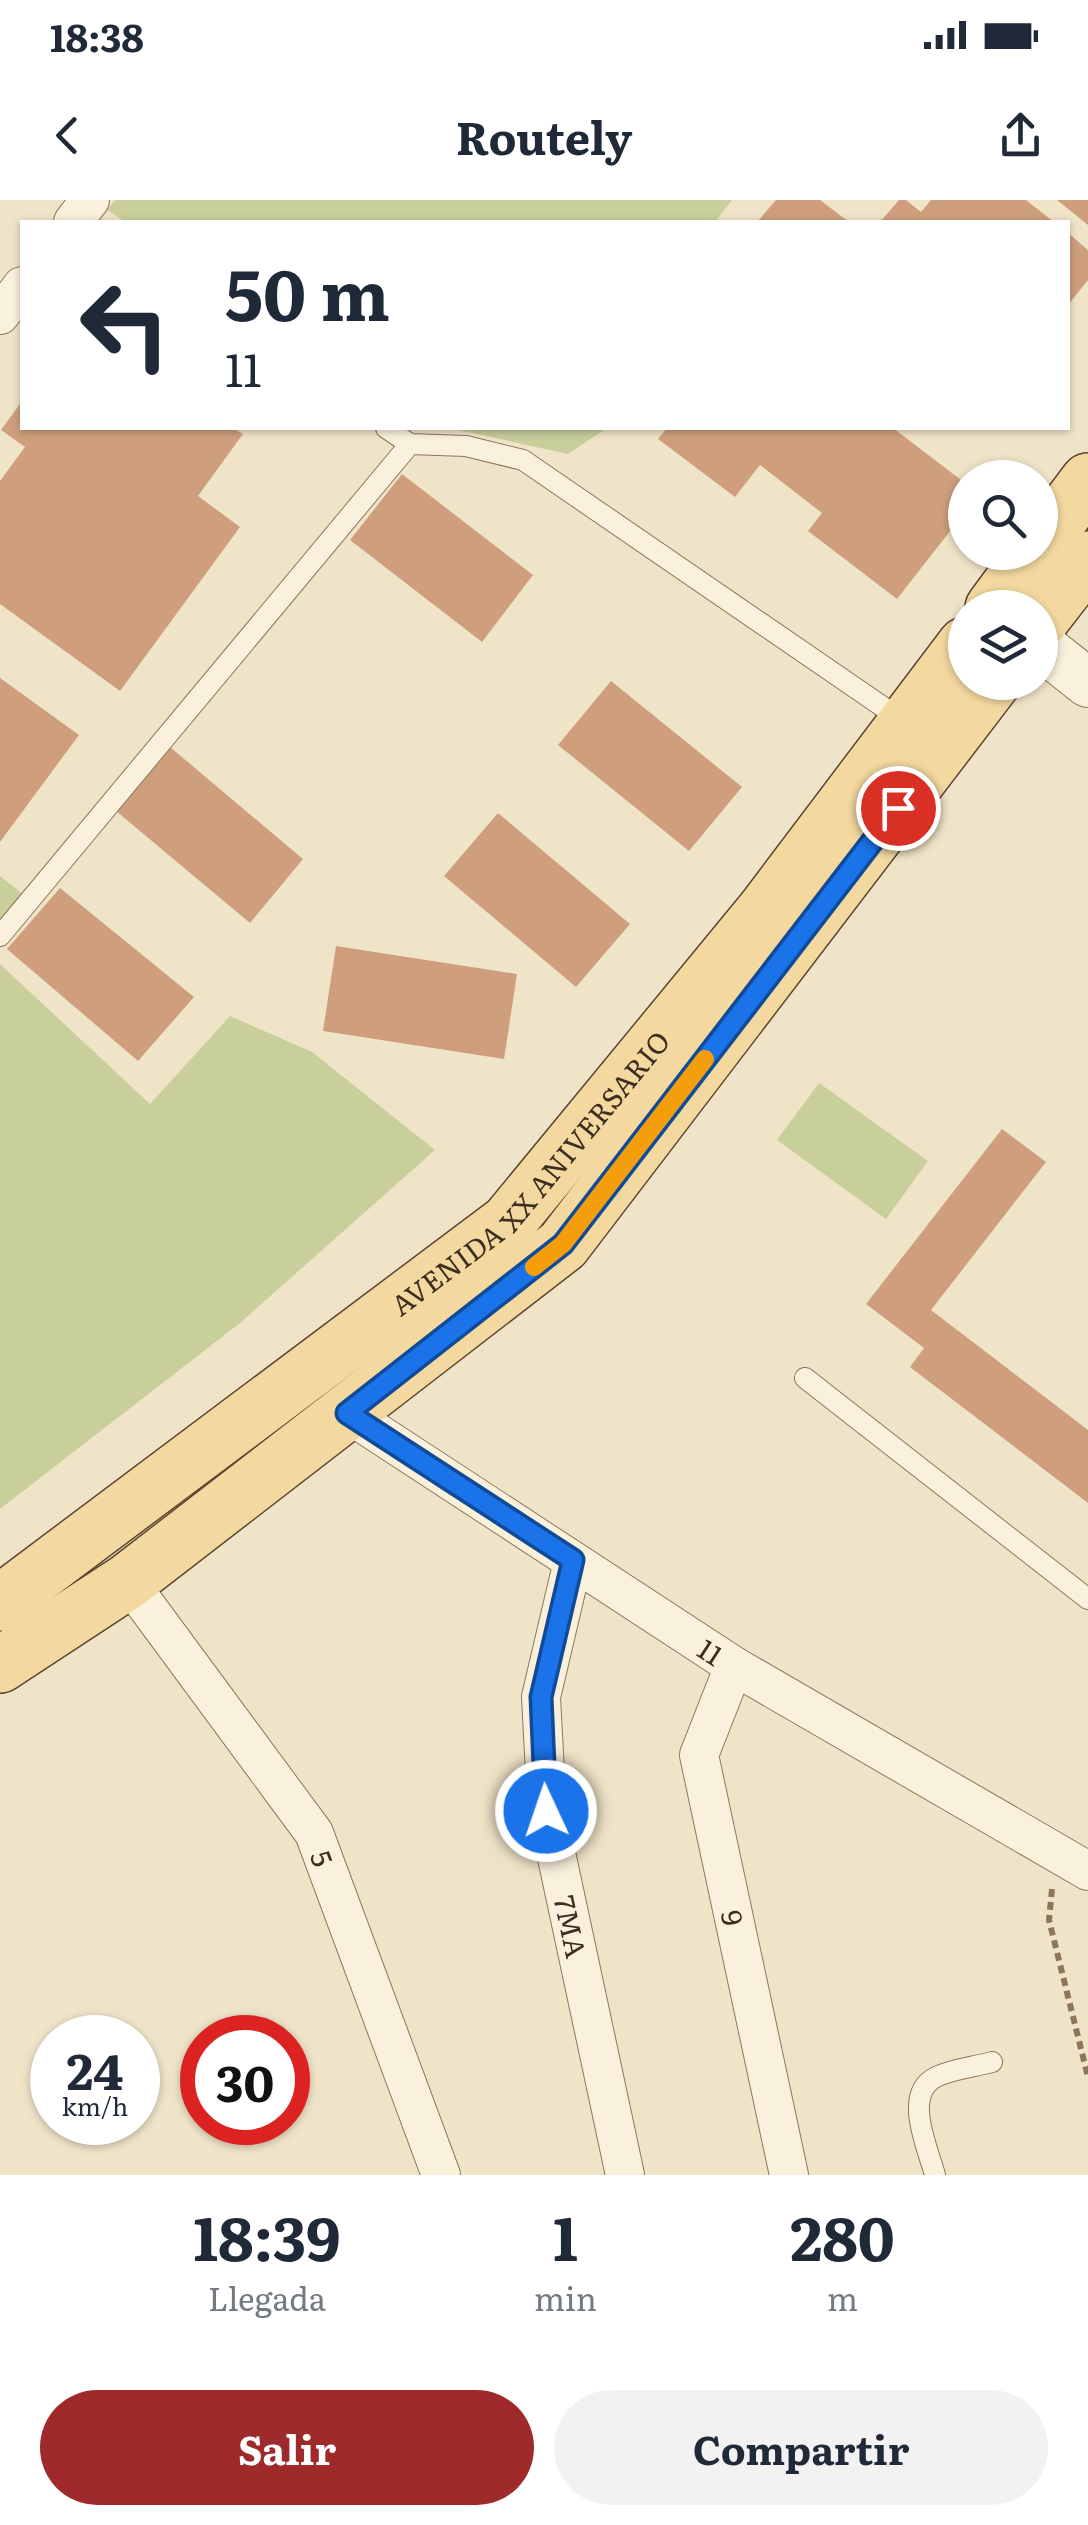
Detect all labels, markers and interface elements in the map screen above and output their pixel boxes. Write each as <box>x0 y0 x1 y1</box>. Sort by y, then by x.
text: 18:38 <box>50 7 144 64</box>
text: Routely <box>456 102 632 169</box>
icon: back <box>40 108 95 163</box>
icon: share <box>993 108 1048 163</box>
text: 50 m <box>225 239 390 343</box>
icon: left <box>60 260 190 390</box>
text: 11 <box>225 334 262 401</box>
map controls <box>948 460 1058 700</box>
button: search <box>948 460 1058 570</box>
button: layers <box>948 590 1058 700</box>
pin <box>856 766 941 851</box>
icon: arrive <box>871 781 926 836</box>
street label: AVENIDA XX ANIVERSARIO <box>381 1021 679 1325</box>
street label: 11 <box>690 1627 732 1675</box>
position arrow <box>494 1759 598 1863</box>
street label: 5 <box>301 1844 345 1872</box>
street label: 7MA <box>545 1891 599 1962</box>
street label: 9 <box>712 1906 756 1929</box>
speed limit sign: 30 <box>180 2015 310 2145</box>
text: 24 <box>66 2031 123 2105</box>
text: km/h <box>62 2087 128 2124</box>
text: 18:39 <box>193 2190 341 2279</box>
text: 1 <box>553 2190 578 2279</box>
text: 280 <box>790 2190 895 2279</box>
text: Llegada <box>208 2273 326 2321</box>
text: min <box>534 2273 597 2321</box>
text: m <box>827 2273 858 2321</box>
button: Salir <box>40 2390 534 2505</box>
button: Compartir <box>554 2390 1048 2505</box>

